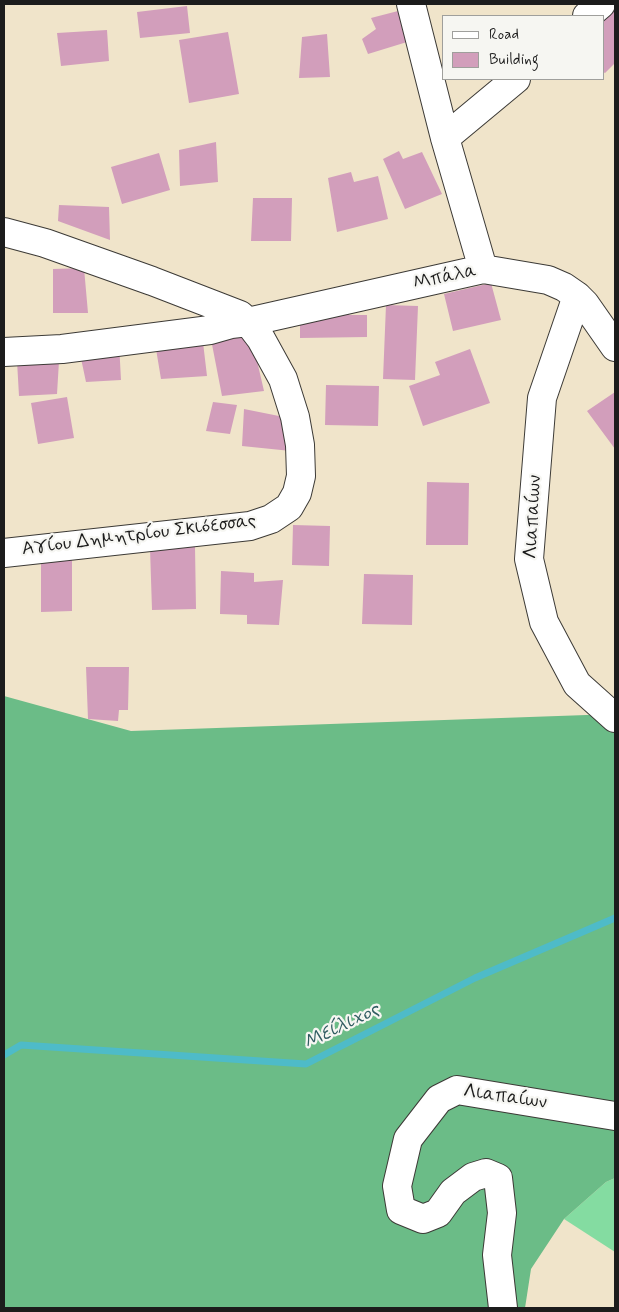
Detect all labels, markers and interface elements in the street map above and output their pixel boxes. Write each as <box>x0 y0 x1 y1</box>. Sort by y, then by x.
legend <box>442 15 604 80</box>
text: Road <box>489 25 519 45</box>
text: Building <box>489 50 539 70</box>
street label: Μπάλα <box>411 260 479 296</box>
street label: Λιαπαίων <box>520 474 548 560</box>
street label: Αγίου Δημητρίου Σκιόεσσας <box>21 510 257 562</box>
water label: Μείλιχος <box>300 998 384 1056</box>
street label: Λιαπαίων <box>462 1081 548 1115</box>

